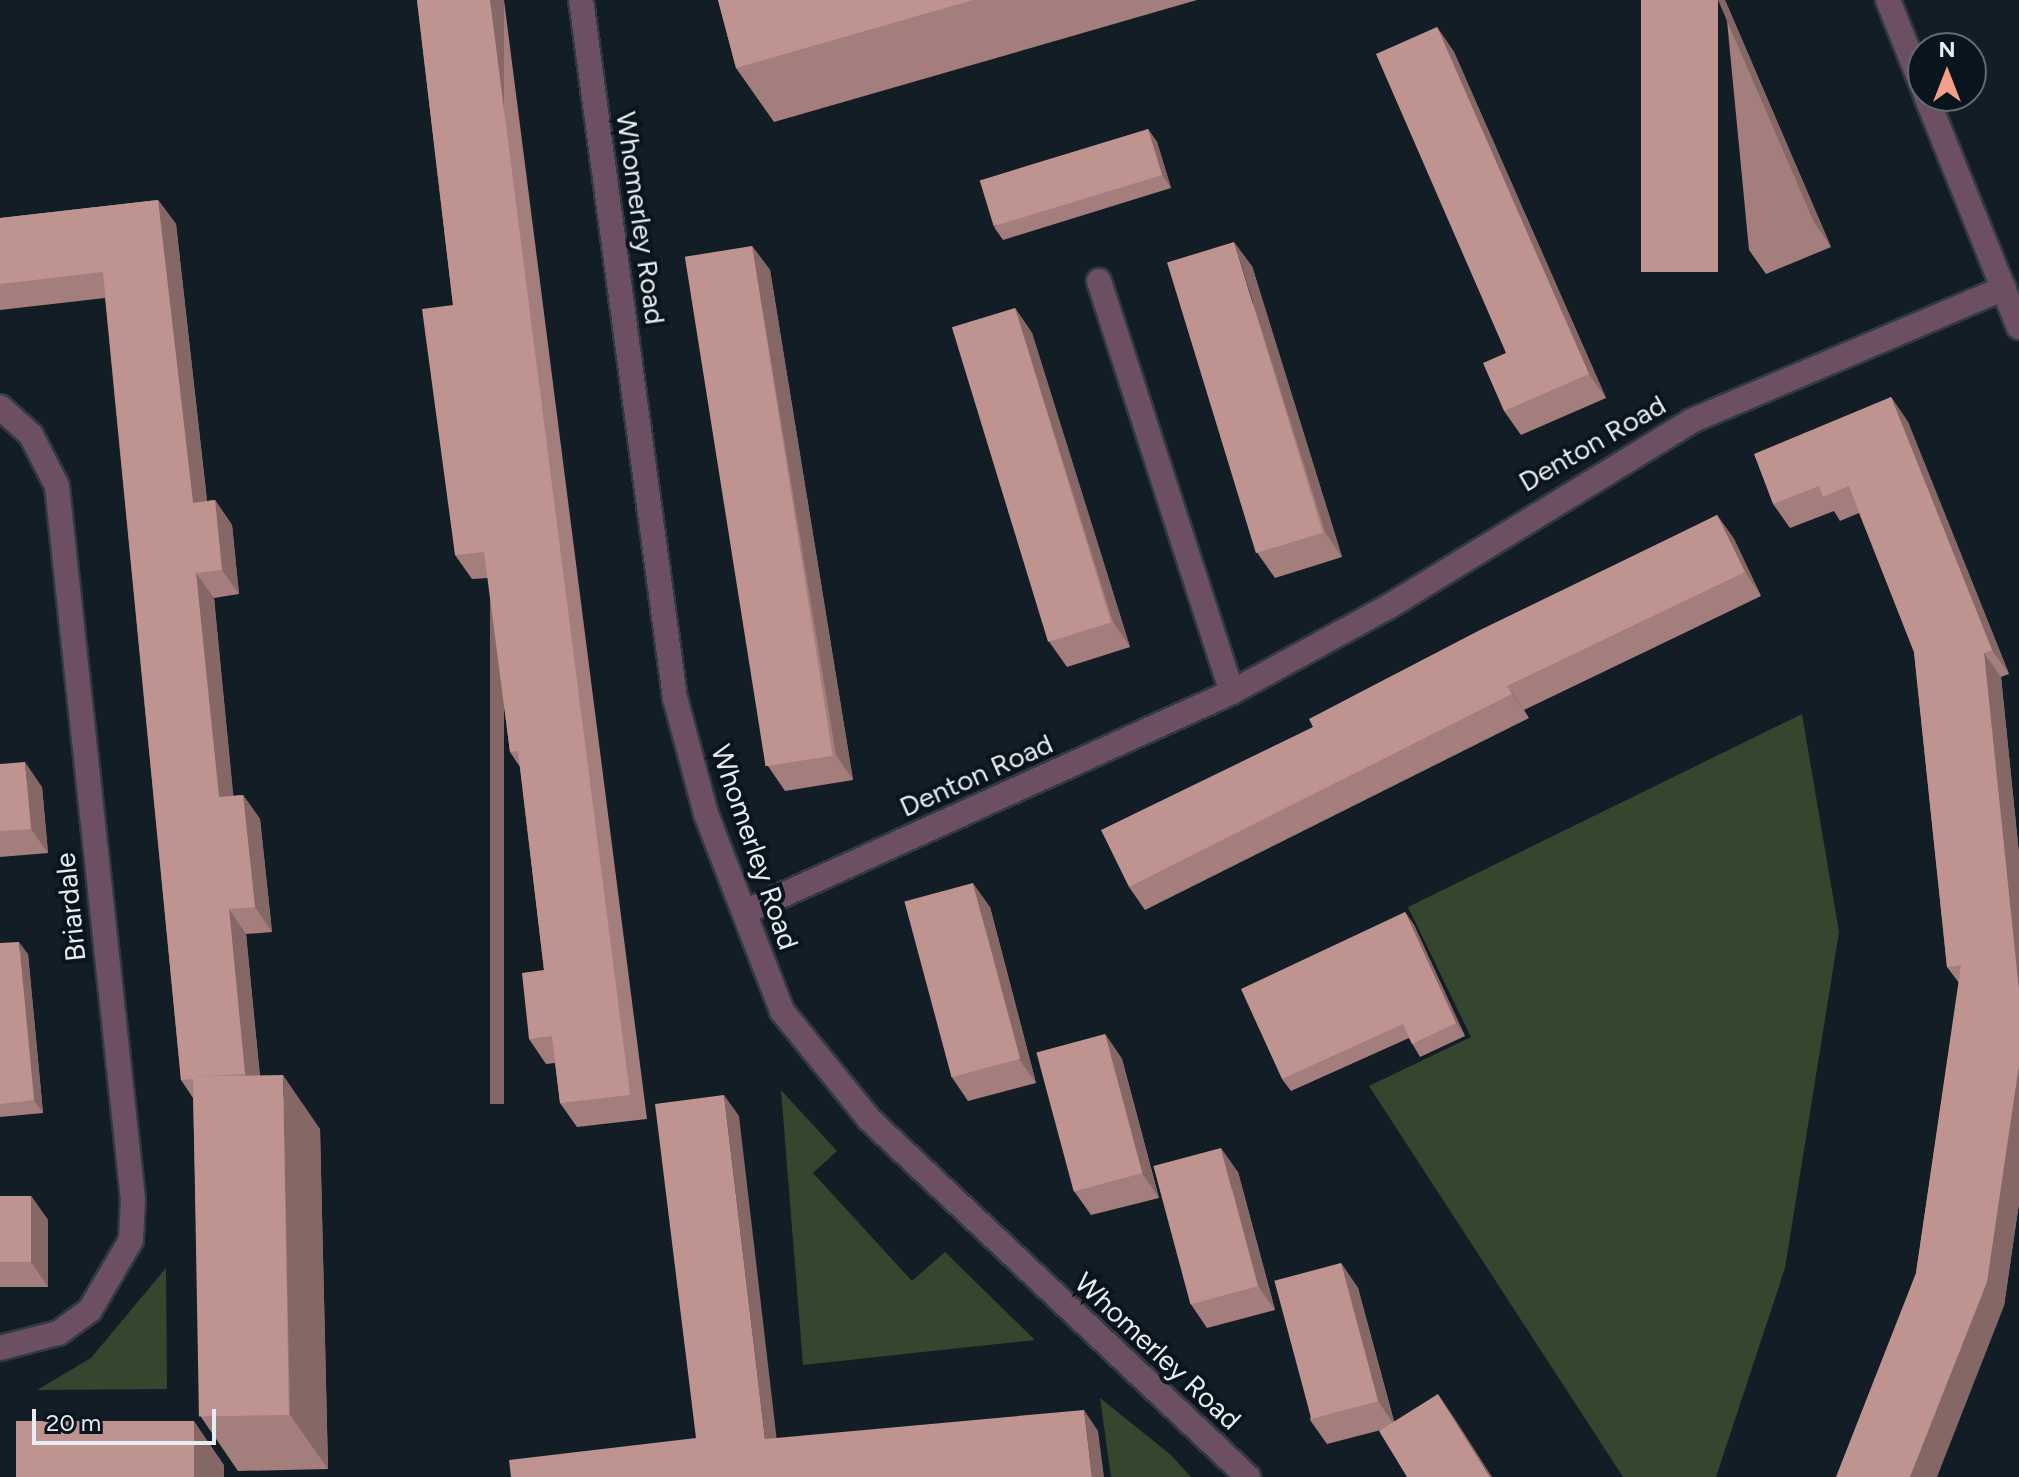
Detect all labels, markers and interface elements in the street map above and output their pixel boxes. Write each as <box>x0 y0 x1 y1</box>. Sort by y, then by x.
north arrow <box>1907 32 1987 112</box>
text: N <box>1938 36 1956 63</box>
street label: Whomerley Road <box>609 109 673 327</box>
street label: Denton Road <box>1513 387 1671 499</box>
street label: Denton Road <box>894 726 1058 824</box>
street label: Whomerley Road <box>704 740 806 954</box>
street label: Briardale <box>48 851 92 963</box>
street label: Whomerley Road <box>1068 1266 1248 1436</box>
scale bar <box>36 1393 220 1443</box>
text: 20 m <box>46 1408 101 1437</box>

